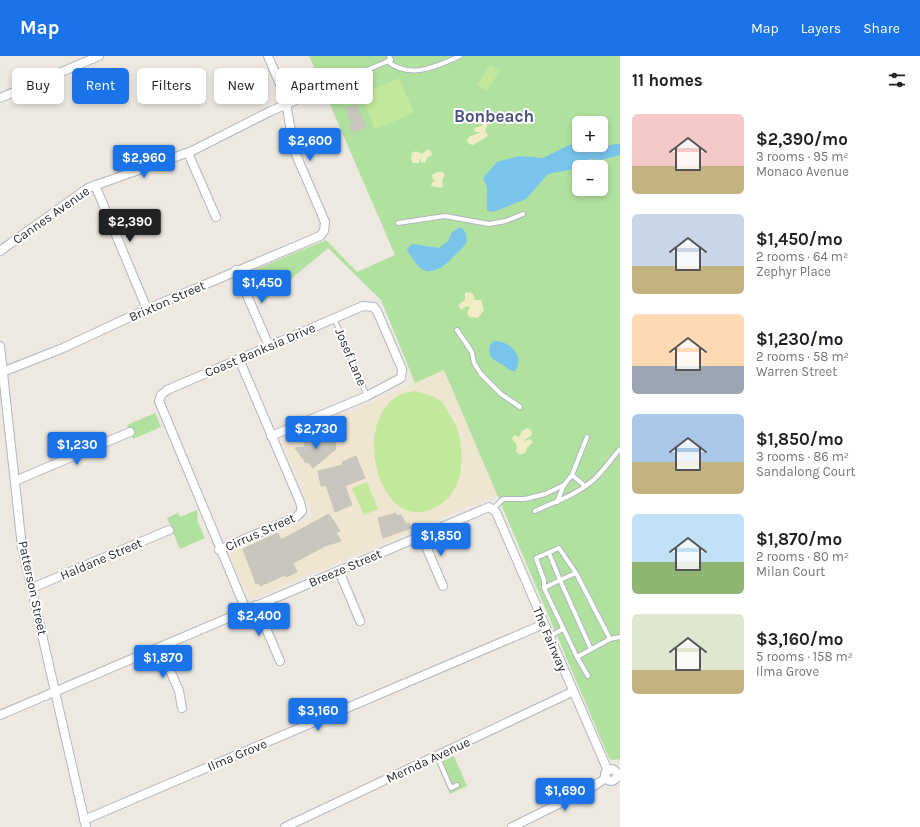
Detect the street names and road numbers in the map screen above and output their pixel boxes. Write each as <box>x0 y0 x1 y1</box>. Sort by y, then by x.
street label: Cannes Avenue <box>10 183 93 247</box>
street label: Brixton Street <box>127 277 208 325</box>
street label: Coast Banksia Drive <box>202 320 318 380</box>
street label: Josef Lane <box>332 326 370 388</box>
street label: Cirrus Street <box>223 510 297 554</box>
street label: Haldane Street <box>58 535 144 583</box>
street label: Patterson Street <box>16 539 50 637</box>
street label: Breeze Street <box>306 546 384 590</box>
street label: The Fairway <box>530 604 570 674</box>
street label: Mernda Avenue <box>384 734 473 786</box>
street label: Ilma Grove <box>205 736 269 774</box>

